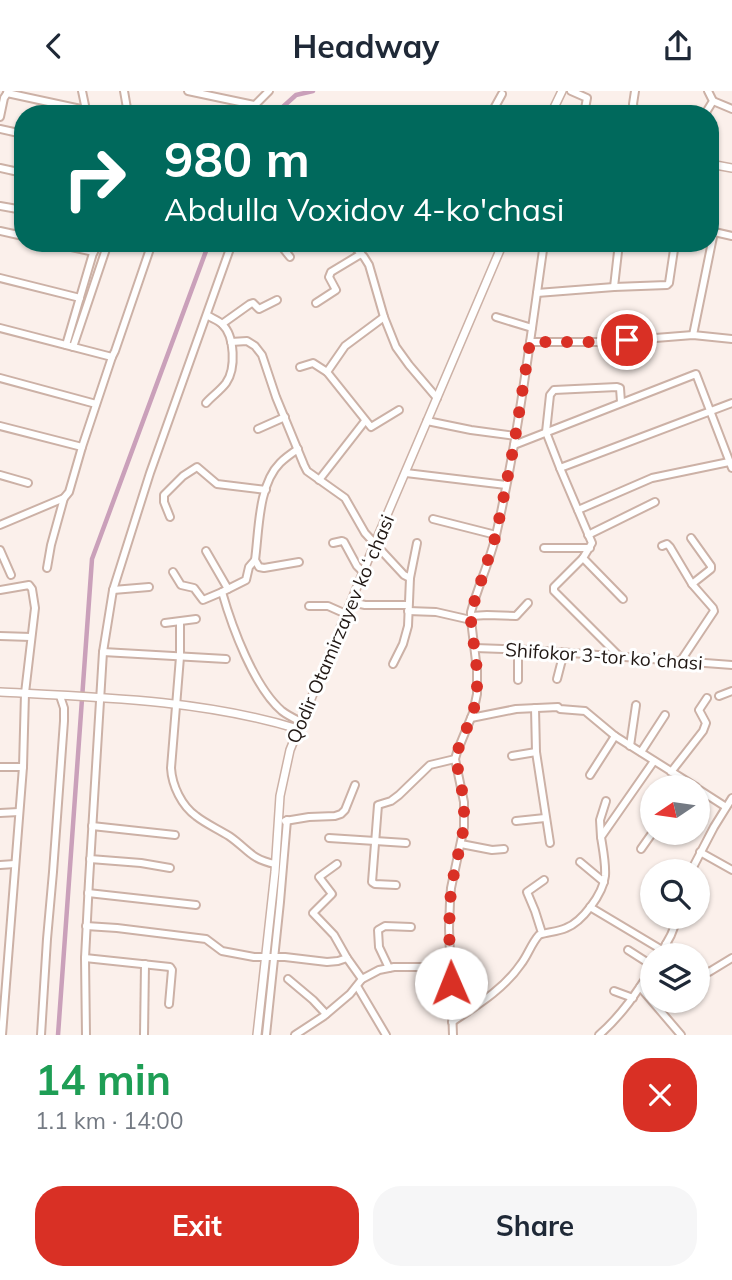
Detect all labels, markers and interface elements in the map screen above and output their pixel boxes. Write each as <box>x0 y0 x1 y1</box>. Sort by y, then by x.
text: Headway <box>293 26 439 66</box>
icon: back <box>35 27 73 65</box>
icon: share <box>659 27 697 65</box>
text: 980 m <box>164 128 310 189</box>
icon: right <box>49 133 140 224</box>
text: Abdulla Voxidov 4-ko'chasi <box>164 189 564 229</box>
pin <box>597 310 657 370</box>
icon: arrive <box>608 321 646 359</box>
street label: Qodir Otamirzayev koʻchasi <box>281 511 399 747</box>
street label: Shifokor 3-tor koʼchasi <box>504 637 704 675</box>
north arrow <box>640 775 710 845</box>
map controls <box>640 775 710 1013</box>
button: search <box>640 859 710 929</box>
button: layers <box>640 943 710 1013</box>
position arrow <box>414 946 488 1020</box>
text: 14 min <box>35 1053 171 1106</box>
button: close <box>623 1058 697 1132</box>
text: 1.1 km · 14:00 <box>35 1106 184 1135</box>
button: Exit <box>35 1186 359 1266</box>
button: Share <box>373 1186 697 1266</box>

